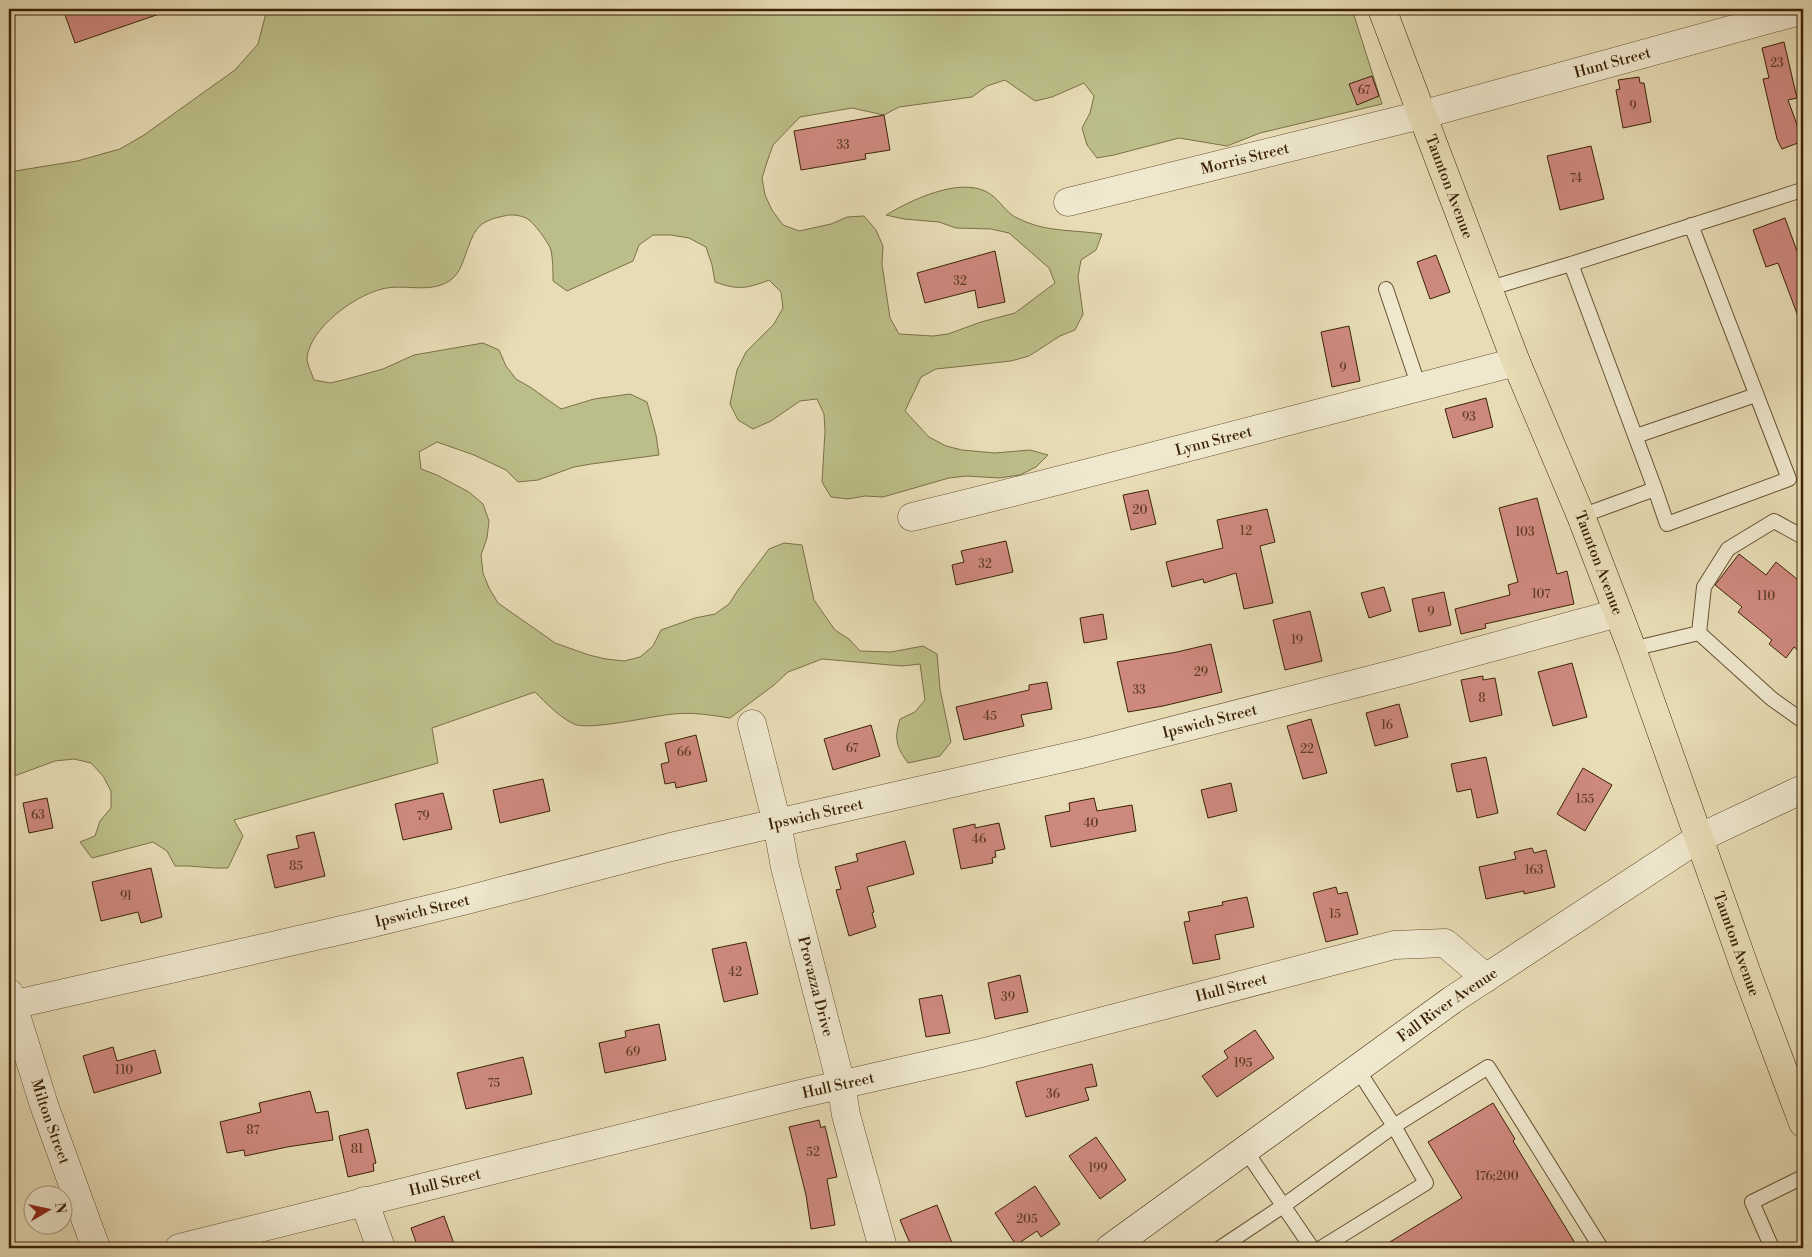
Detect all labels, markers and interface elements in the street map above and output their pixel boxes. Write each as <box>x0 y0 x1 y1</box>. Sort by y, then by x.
street label: Hunt Street <box>1572 43 1653 82</box>
house number: 23 <box>1770 56 1784 71</box>
house number: 67 <box>1358 83 1370 98</box>
house number: 9 <box>1629 99 1637 114</box>
street label: Taunton Avenue <box>1421 132 1478 241</box>
house number: 33 <box>836 138 850 153</box>
street label: Morris Street <box>1198 138 1292 179</box>
house number: 74 <box>1570 171 1582 186</box>
house number: 32 <box>953 274 967 289</box>
house number: 9 <box>1339 361 1347 376</box>
house number: 93 <box>1462 410 1476 425</box>
street label: Lynn Street <box>1173 421 1255 460</box>
house number: 20 <box>1133 503 1147 518</box>
street label: Taunton Avenue <box>1570 508 1628 618</box>
house number: 12 <box>1240 524 1252 539</box>
house number: 103 <box>1515 525 1535 540</box>
house number: 32 <box>978 557 992 572</box>
house number: 107 <box>1532 587 1550 602</box>
house number: 110 <box>1757 589 1775 604</box>
house number: 9 <box>1427 605 1435 620</box>
house number: 19 <box>1291 633 1303 648</box>
house number: 29 <box>1194 665 1208 680</box>
house number: 33 <box>1132 683 1146 698</box>
house number: 8 <box>1478 691 1486 706</box>
street label: Ipswich Street <box>1160 700 1260 742</box>
house number: 45 <box>983 709 997 724</box>
house number: 16 <box>1381 718 1393 733</box>
house number: 67 <box>846 741 858 756</box>
house number: 22 <box>1300 742 1314 757</box>
house number: 66 <box>677 745 691 760</box>
house number: 155 <box>1576 792 1595 807</box>
street label: Ipswich Street <box>766 794 866 834</box>
house number: 63 <box>31 808 45 823</box>
house number: 79 <box>416 809 430 824</box>
house number: 40 <box>1083 816 1099 831</box>
house number: 46 <box>972 832 986 847</box>
house number: 85 <box>289 859 303 874</box>
house number: 163 <box>1525 863 1544 878</box>
house number: 91 <box>120 889 133 904</box>
street label: Taunton Avenue <box>1709 889 1764 999</box>
street label: Ipswich Street <box>373 890 472 931</box>
house number: 15 <box>1329 907 1341 922</box>
street label: Provazza Drive <box>794 934 838 1039</box>
street label: Fall River Avenue <box>1394 963 1501 1046</box>
house number: 42 <box>728 965 742 980</box>
street label: Hull Street <box>1193 969 1270 1006</box>
house number: 39 <box>1001 990 1015 1005</box>
house number: 69 <box>626 1045 640 1060</box>
house number: 195 <box>1234 1056 1253 1071</box>
house number: 110 <box>115 1063 133 1078</box>
street label: Hull Street <box>800 1068 877 1103</box>
house number: 75 <box>488 1076 501 1091</box>
street label: Milton Street <box>27 1077 74 1167</box>
house number: 36 <box>1046 1087 1060 1102</box>
house number: 87 <box>246 1123 260 1138</box>
house number: 81 <box>351 1142 364 1157</box>
house number: 52 <box>806 1145 820 1160</box>
house number: 199 <box>1088 1161 1108 1176</box>
street label: Hull Street <box>407 1164 483 1200</box>
house number: 176;200 <box>1475 1169 1519 1184</box>
north arrow <box>22 1184 72 1234</box>
text: N <box>50 1201 70 1215</box>
house number: 205 <box>1016 1212 1038 1227</box>

